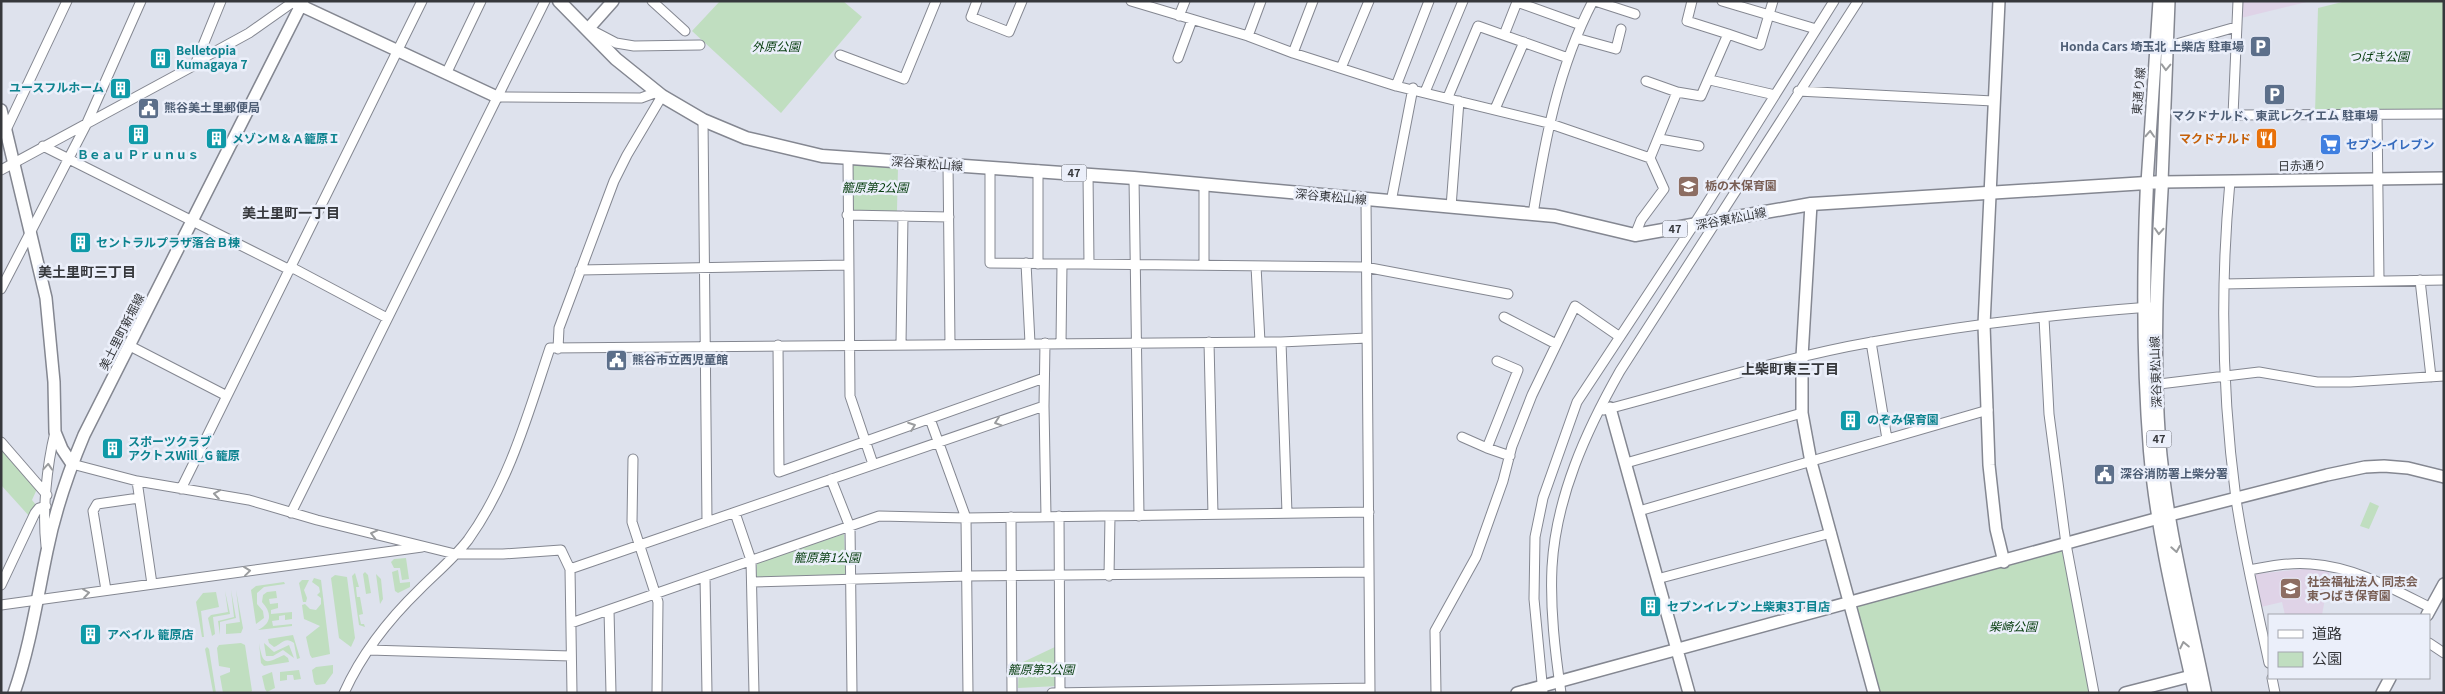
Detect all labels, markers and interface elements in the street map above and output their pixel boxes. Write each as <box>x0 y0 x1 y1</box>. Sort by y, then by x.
parking icon: Honda Cars 埼玉北 上柴店 駐車場 <box>2248 35 2272 59</box>
park label: 外原公園 <box>752 37 802 54</box>
place label: Honda Cars 埼玉北 上柴店 駐車場 <box>2060 37 2244 54</box>
place label: Belletopia Kumagaya 7 <box>176 41 248 72</box>
building icon: Belletopia Kumagaya 7 <box>148 46 172 70</box>
park label: つばき公園 <box>2349 47 2411 64</box>
one-way arrow <box>2161 64 2171 72</box>
street label: 東通り線 <box>2127 66 2148 116</box>
building icon: ユースフルホーム <box>108 76 132 100</box>
place label: ユースフルホーム <box>9 78 104 95</box>
parking icon: マクドナルド、東武レクイエム 駐車場 <box>2263 83 2287 107</box>
public building icon: 熊谷美土里郵便局 <box>136 96 160 120</box>
place label: 熊谷美土里郵便局 <box>164 98 260 115</box>
place label: マクドナルド、東武レクイエム 駐車場 <box>2172 106 2378 123</box>
building icon: Ｂｅａｕ Ｐｒｕｎｕｓ <box>126 122 150 146</box>
building icon: メゾンＭ＆Ａ籠原Ｉ <box>204 127 228 151</box>
restaurant icon: マクドナルド <box>2255 127 2279 151</box>
place label: メゾンＭ＆Ａ籠原Ｉ <box>232 129 340 146</box>
place label: マクドナルド <box>2179 129 2251 146</box>
one-way arrow <box>2144 130 2155 138</box>
supermarket icon: セブン-イレブン <box>2318 133 2342 157</box>
place label: セブン-イレブン <box>2346 135 2434 152</box>
place label: Ｂｅａｕ Ｐｒｕｎｕｓ <box>77 145 199 162</box>
street label: 深谷東松山線 <box>891 152 964 173</box>
street label: 日赤通り <box>2278 156 2326 173</box>
road number: 47 <box>1062 164 1086 182</box>
school or university icon: 栃の木保育園 <box>1677 174 1701 198</box>
place label: 栃の木保育園 <box>1705 176 1777 193</box>
park label: 籠原第2公園 <box>842 178 910 195</box>
street label: 深谷東松山線 <box>1295 184 1368 207</box>
district label: 美土里町一丁目 <box>242 202 340 222</box>
street label: 深谷東松山線 <box>1694 202 1768 233</box>
road number: 47 <box>1662 220 1688 238</box>
one-way arrow <box>2154 227 2164 235</box>
building icon: セントラルプラザ落合Ｂ棟 <box>68 231 92 255</box>
place label: セントラルプラザ落合Ｂ棟 <box>96 233 240 250</box>
district label: 美土里町三丁目 <box>38 261 136 281</box>
street label: 美土里町新堀線 <box>94 290 147 373</box>
street label: 深谷東松山線 <box>2145 336 2164 408</box>
public building icon: 熊谷市立西児童館 <box>604 348 628 372</box>
place label: 熊谷市立西児童館 <box>632 350 728 367</box>
district label: 上柴町東三丁目 <box>1741 358 1839 378</box>
building icon: のぞみ保育園 <box>1839 408 1863 432</box>
place label: のぞみ保育園 <box>1867 410 1939 427</box>
one-way arrow <box>994 416 1002 426</box>
one-way arrow <box>907 422 916 432</box>
road number: 47 <box>2146 430 2172 448</box>
place label: スポーツクラブ アクトスWill_G 籠原 <box>128 432 240 463</box>
building icon: スポーツクラブ アクトスWill_G 籠原 <box>100 437 124 461</box>
public building icon: 深谷消防署上柴分署 <box>2092 462 2116 486</box>
one-way arrow <box>43 463 54 471</box>
place label: 深谷消防署上柴分署 <box>2120 464 2228 481</box>
one-way arrow <box>212 490 221 500</box>
one-way arrow <box>370 529 379 540</box>
one-way arrow <box>2170 545 2181 554</box>
park label: 籠原第1公園 <box>794 548 862 565</box>
one-way arrow <box>243 566 251 577</box>
place label: 社会福祉法人 同志会 東つばき保育園 <box>2307 572 2418 603</box>
school or university icon: 社会福祉法人 同志会 東つばき保育園 <box>2279 577 2303 601</box>
one-way arrow <box>82 588 90 598</box>
building icon: セブンイレブン上柴東3丁目店 <box>1639 595 1663 619</box>
place label: セブンイレブン上柴東3丁目店 <box>1667 597 1830 614</box>
legend <box>2268 614 2430 679</box>
park label: 柴崎公園 <box>1989 617 2039 634</box>
text: 道路 <box>2312 622 2342 643</box>
building icon: アベイル 籠原店 <box>79 623 103 647</box>
place label: アベイル 籠原店 <box>107 625 194 642</box>
one-way arrow <box>2179 641 2190 650</box>
text: 公園 <box>2312 647 2342 668</box>
park label: 籠原第3公園 <box>1008 660 1076 677</box>

